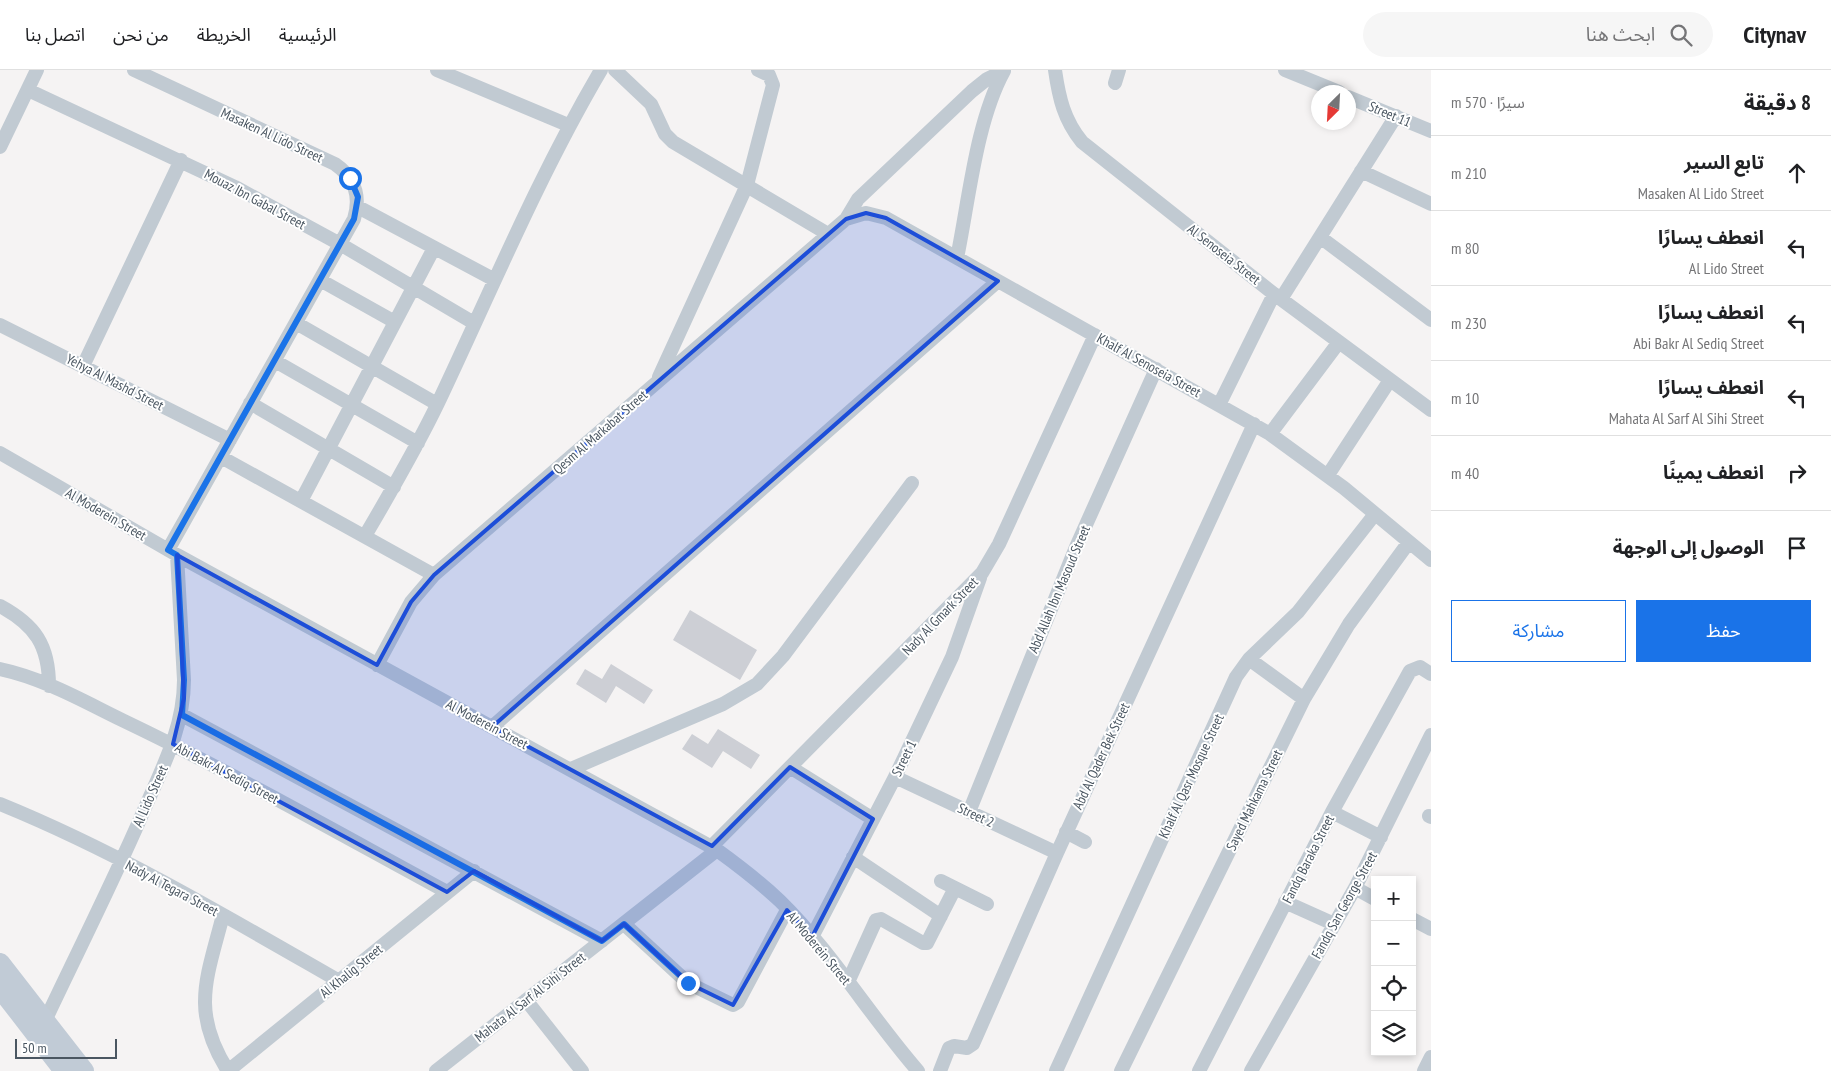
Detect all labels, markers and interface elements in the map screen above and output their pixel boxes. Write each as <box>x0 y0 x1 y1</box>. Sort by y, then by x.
search box <box>1363 12 1713 57</box>
text: Citynav <box>1743 19 1806 50</box>
icon: search <box>1667 21 1695 49</box>
text: ابحث هنا <box>1586 22 1655 46</box>
text: اتصل بنا <box>25 23 85 46</box>
text: من نحن <box>113 23 169 46</box>
text: الخريطة <box>197 23 251 46</box>
text: الرئيسية <box>279 23 337 46</box>
north arrow <box>1311 85 1356 130</box>
text: 8 دقيقة <box>1744 89 1811 116</box>
text: سيرًا · 570 m <box>1451 92 1525 112</box>
street label: Street 11 <box>1366 97 1414 131</box>
street label: Masaken Al Lido Street <box>218 104 326 167</box>
text: تابع السير <box>1684 150 1764 174</box>
icon: ahead <box>1783 159 1811 187</box>
text: 210 m <box>1451 163 1486 183</box>
street label: Mouaz Ibn Gabal Street <box>201 165 309 233</box>
route start <box>339 167 362 190</box>
text: Masaken Al Lido Street <box>1638 183 1764 203</box>
street label: Al Senoseia Street <box>1184 220 1264 288</box>
text: انعطف يسارًا <box>1658 225 1764 249</box>
icon: left <box>1783 234 1811 262</box>
text: 80 m <box>1451 238 1479 258</box>
text: Al Lido Street <box>1689 258 1764 278</box>
text: انعطف يسارًا <box>1658 300 1764 324</box>
icon: left <box>1783 309 1811 337</box>
text: 230 m <box>1451 313 1486 333</box>
street label: Khalf Al Senoseia Street <box>1094 329 1204 401</box>
text: Abi Bakr Al Sediq Street <box>1633 333 1764 353</box>
street label: Yehya Al Mashd Street <box>63 350 167 414</box>
text: انعطف يسارًا <box>1658 375 1764 399</box>
icon: left <box>1783 384 1811 412</box>
street label: Qesm Al Markabat Street <box>549 386 651 478</box>
text: 10 m <box>1451 388 1479 408</box>
text: Mahata Al Sarf Al Sihi Street <box>1609 408 1764 428</box>
icon: right <box>1783 459 1811 487</box>
text: انعطف يمينًا <box>1663 460 1764 484</box>
text: 40 m <box>1451 463 1479 483</box>
street label: Al Moderein Street <box>62 484 150 544</box>
street label: Abd Allah Ibn Masoud Street <box>1024 522 1094 656</box>
icon: arrive <box>1783 534 1811 562</box>
text: الوصول إلى الوجهة <box>1613 535 1764 559</box>
street label: Nady Al Gmark Street <box>898 573 982 659</box>
button: مشاركة <box>1451 600 1626 662</box>
button: حفظ <box>1636 600 1811 662</box>
street label: Al Moderein Street <box>443 695 531 753</box>
street label: Abd Al Qader Bek Street <box>1068 700 1134 812</box>
street label: Khalf Al Qasr Mosque Street <box>1154 711 1228 841</box>
street label: Street 1 <box>888 737 920 779</box>
street label: Abi Bakr Al Sediq Street <box>172 738 282 808</box>
street label: Sayed Mahkama Street <box>1222 746 1286 853</box>
street label: Al Lido Street <box>128 762 172 830</box>
street label: Street 2 <box>955 799 997 831</box>
street label: Fandq Baraka Street <box>1278 811 1338 906</box>
street label: Fandq San George Street <box>1307 848 1381 962</box>
street label: Nady Al Tegara Street <box>122 856 222 920</box>
map controls <box>1371 876 1416 1056</box>
button: + <box>1371 876 1416 921</box>
street label: Al Moderein Street <box>783 908 855 989</box>
button: − <box>1371 921 1416 966</box>
street label: Al Khalig Street <box>316 940 386 1002</box>
street label: Mahata Al Sarf Al Sihi Street <box>471 948 589 1046</box>
button: locate <box>1371 966 1416 1011</box>
route end <box>677 972 700 995</box>
button: layers <box>1371 1011 1416 1056</box>
scale bar <box>15 1036 118 1059</box>
text: 50 m <box>22 1039 47 1057</box>

